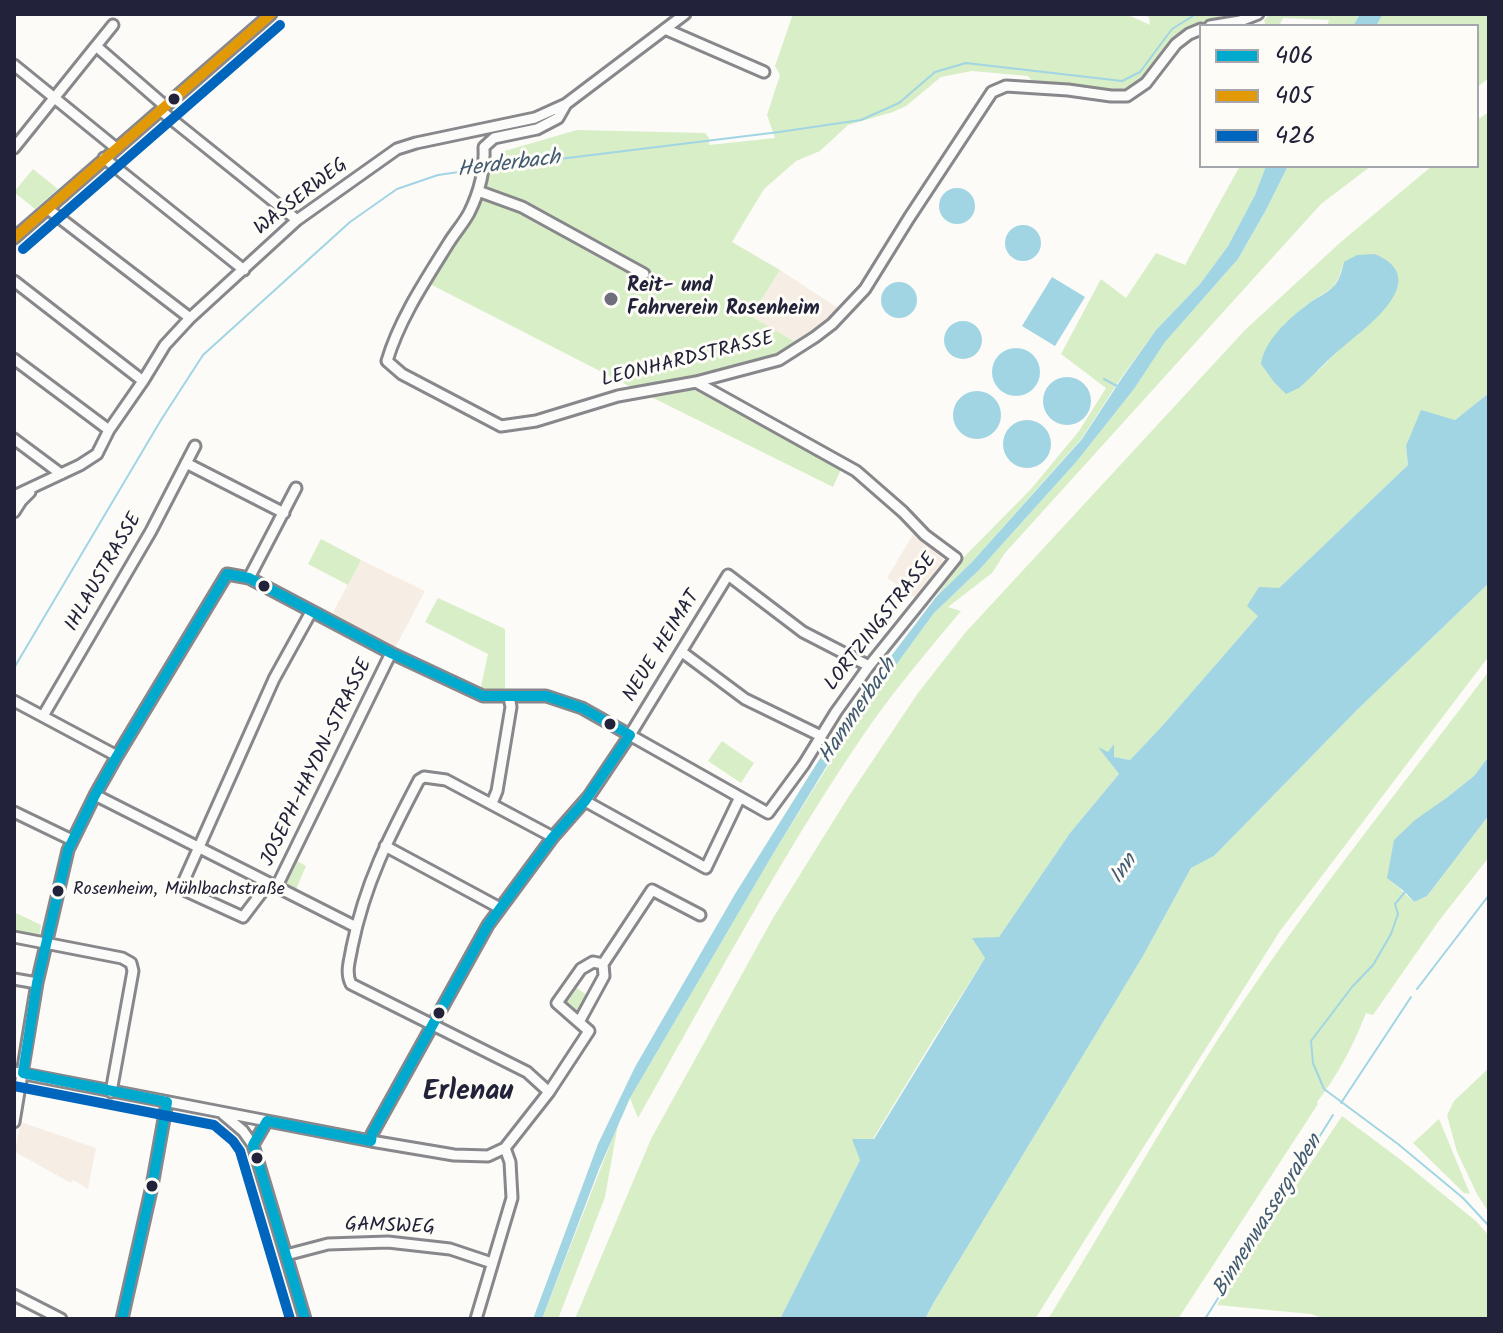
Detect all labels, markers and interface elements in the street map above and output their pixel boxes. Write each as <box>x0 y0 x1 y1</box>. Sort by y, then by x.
legend <box>1199 24 1479 168</box>
text: 406 <box>1275 37 1314 76</box>
text: 405 <box>1275 77 1313 116</box>
unlabelled marker <box>166 91 182 107</box>
text: 426 <box>1275 117 1316 156</box>
water label: Herderbach <box>456 147 562 185</box>
street label: WASSERWEG <box>250 154 354 242</box>
place label: Reit- und Fahrverein Rosenheim <box>627 276 820 323</box>
marker: Reit- und Fahrverein Rosenheim <box>602 290 620 308</box>
street label: LEONHARDSTRASSE <box>599 328 777 394</box>
street label: IHLAUSTRASSE <box>61 510 149 636</box>
street label: LORTZINGSTRASSE <box>821 549 943 697</box>
unlabelled marker <box>256 578 272 594</box>
street label: NEUE HEIMAT <box>619 587 707 707</box>
street label: JOSEPH-HAYDN-STRASSE <box>257 655 379 871</box>
water label: Hammerbach <box>814 655 904 769</box>
unlabelled marker <box>602 716 618 732</box>
water label: Inn <box>1106 850 1144 890</box>
place label: Rosenheim, Mühlbachstraße <box>73 880 285 902</box>
marker: Rosenheim, Mühlbachstraße <box>50 883 66 899</box>
unlabelled marker <box>431 1005 447 1021</box>
district label: Erlenau <box>423 1077 513 1111</box>
water label: Binnenwassergraben <box>1208 1131 1330 1303</box>
unlabelled marker <box>249 1150 265 1166</box>
unlabelled marker <box>144 1178 160 1194</box>
street label: GAMSWEG <box>344 1214 436 1242</box>

